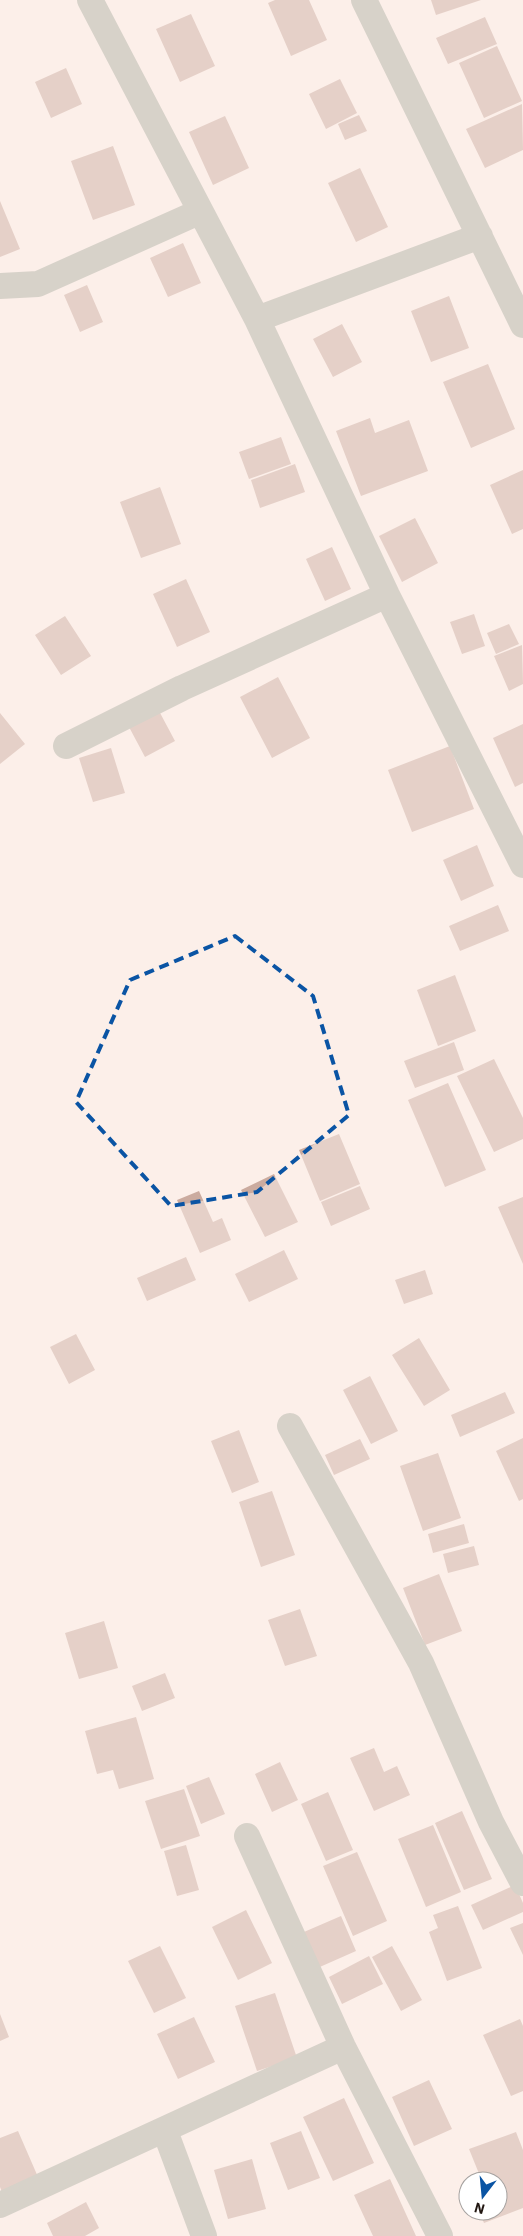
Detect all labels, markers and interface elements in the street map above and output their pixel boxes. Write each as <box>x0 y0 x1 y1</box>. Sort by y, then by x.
north arrow <box>458 2171 508 2221</box>
text: N <box>472 2198 487 2219</box>

